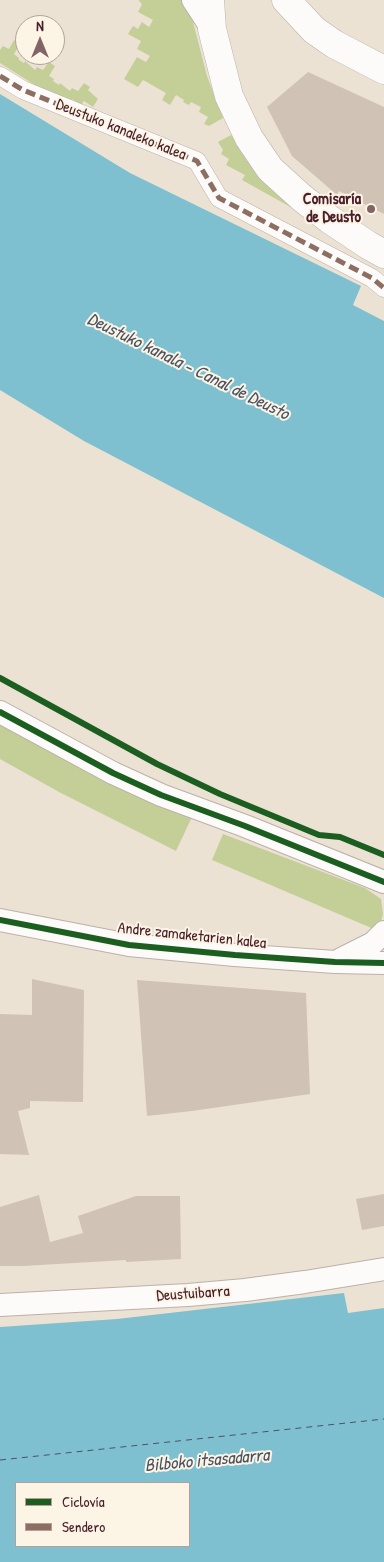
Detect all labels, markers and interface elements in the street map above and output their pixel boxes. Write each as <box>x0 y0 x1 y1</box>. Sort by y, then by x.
north arrow <box>15 15 65 65</box>
text: N <box>36 16 44 35</box>
street label: Deustuko kanaleko kalea <box>53 95 189 165</box>
place label: Comisaría de Deusto <box>303 190 361 228</box>
marker: Comisaría de Deusto <box>365 203 377 215</box>
water label: Deustuko kanala - Canal de Deusto <box>84 309 292 425</box>
street label: Andre zamaketarien kalea <box>117 919 267 953</box>
street label: Deustuibarra <box>156 1282 230 1306</box>
water label: Bilboko itsasadarra <box>144 1445 270 1477</box>
legend <box>15 1482 190 1547</box>
text: Ciclovía <box>62 1491 105 1512</box>
text: Sendero <box>62 1516 105 1537</box>

